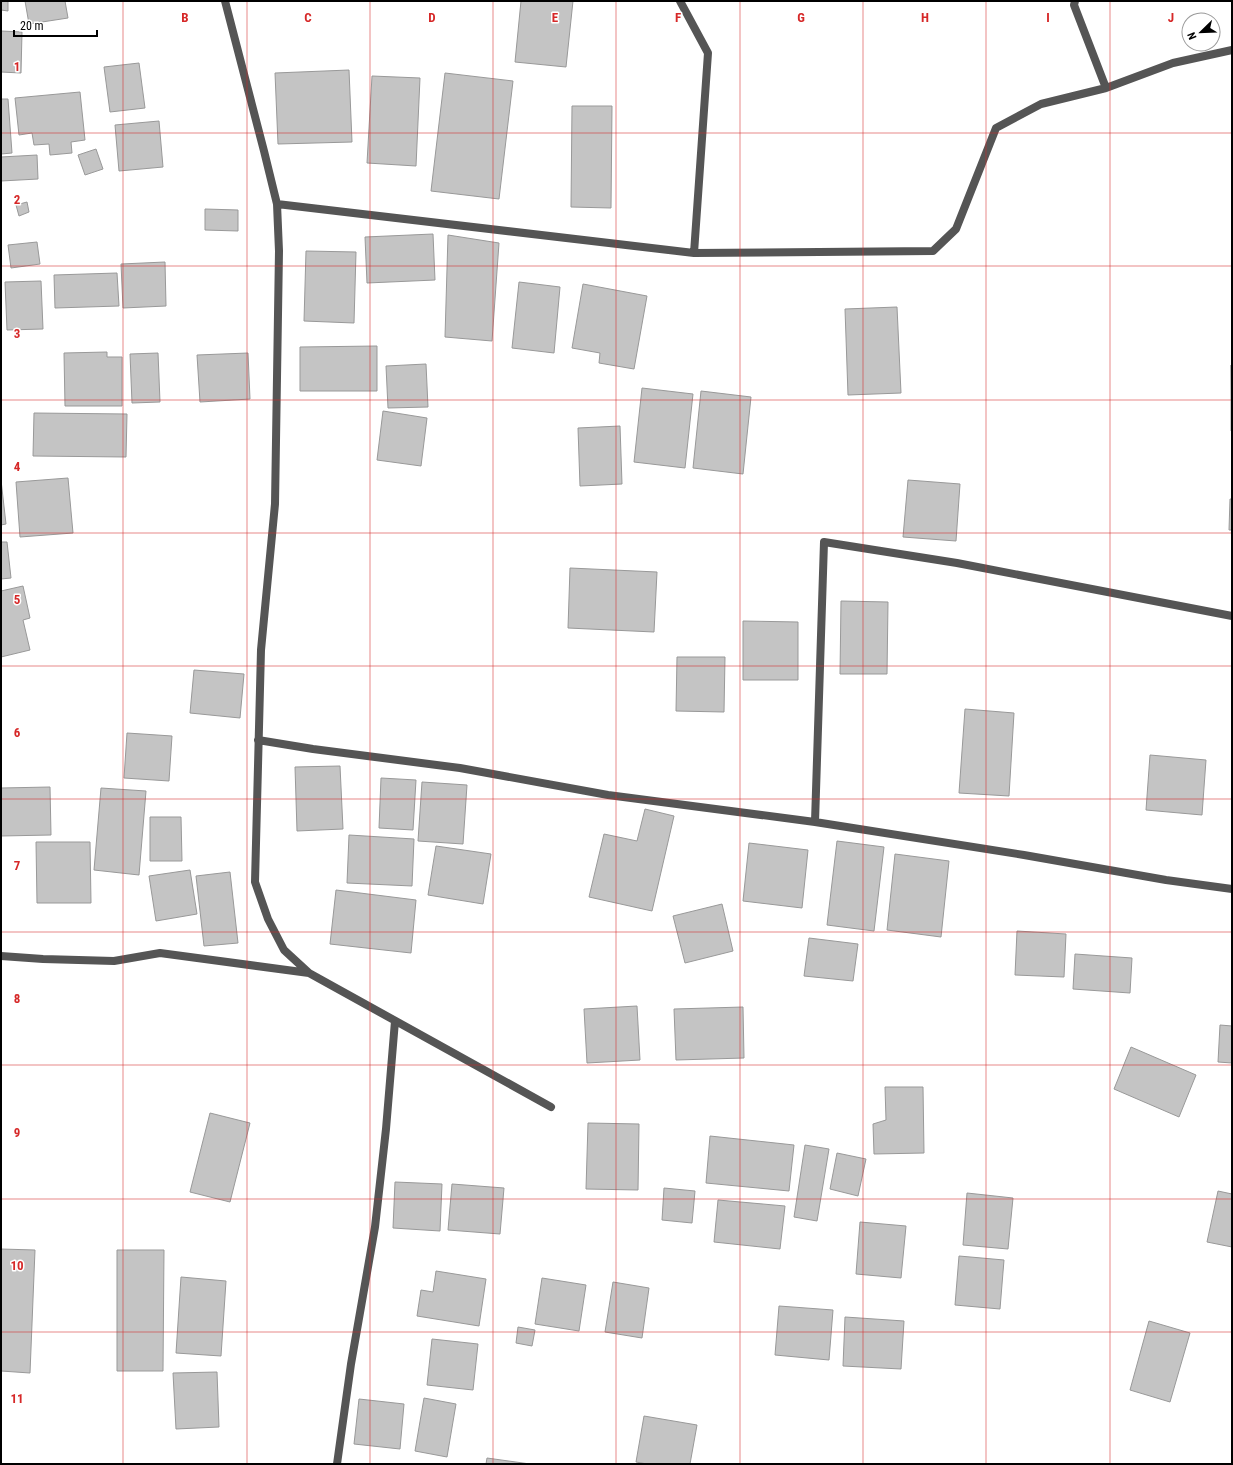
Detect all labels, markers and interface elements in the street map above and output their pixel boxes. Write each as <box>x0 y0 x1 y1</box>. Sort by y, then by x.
text: B <box>181 10 189 25</box>
text: C <box>304 10 312 25</box>
text: D <box>428 10 436 25</box>
text: E <box>552 10 559 25</box>
text: F <box>675 10 681 25</box>
text: G <box>797 10 805 25</box>
text: H <box>921 10 929 25</box>
text: I <box>1046 10 1050 25</box>
text: J <box>1168 10 1174 25</box>
scale bar <box>14 12 97 38</box>
north arrow <box>1181 12 1221 52</box>
text: 20 m <box>20 19 44 33</box>
text: N <box>1185 30 1200 41</box>
text: 1 <box>14 59 20 74</box>
text: 2 <box>14 192 21 207</box>
text: 3 <box>14 326 20 341</box>
text: 4 <box>14 459 21 474</box>
text: 5 <box>14 592 21 607</box>
text: 6 <box>14 725 21 740</box>
text: 7 <box>14 858 21 873</box>
text: 8 <box>14 991 20 1006</box>
text: 9 <box>14 1125 20 1140</box>
text: 10 <box>10 1258 24 1273</box>
text: 11 <box>10 1391 24 1406</box>

